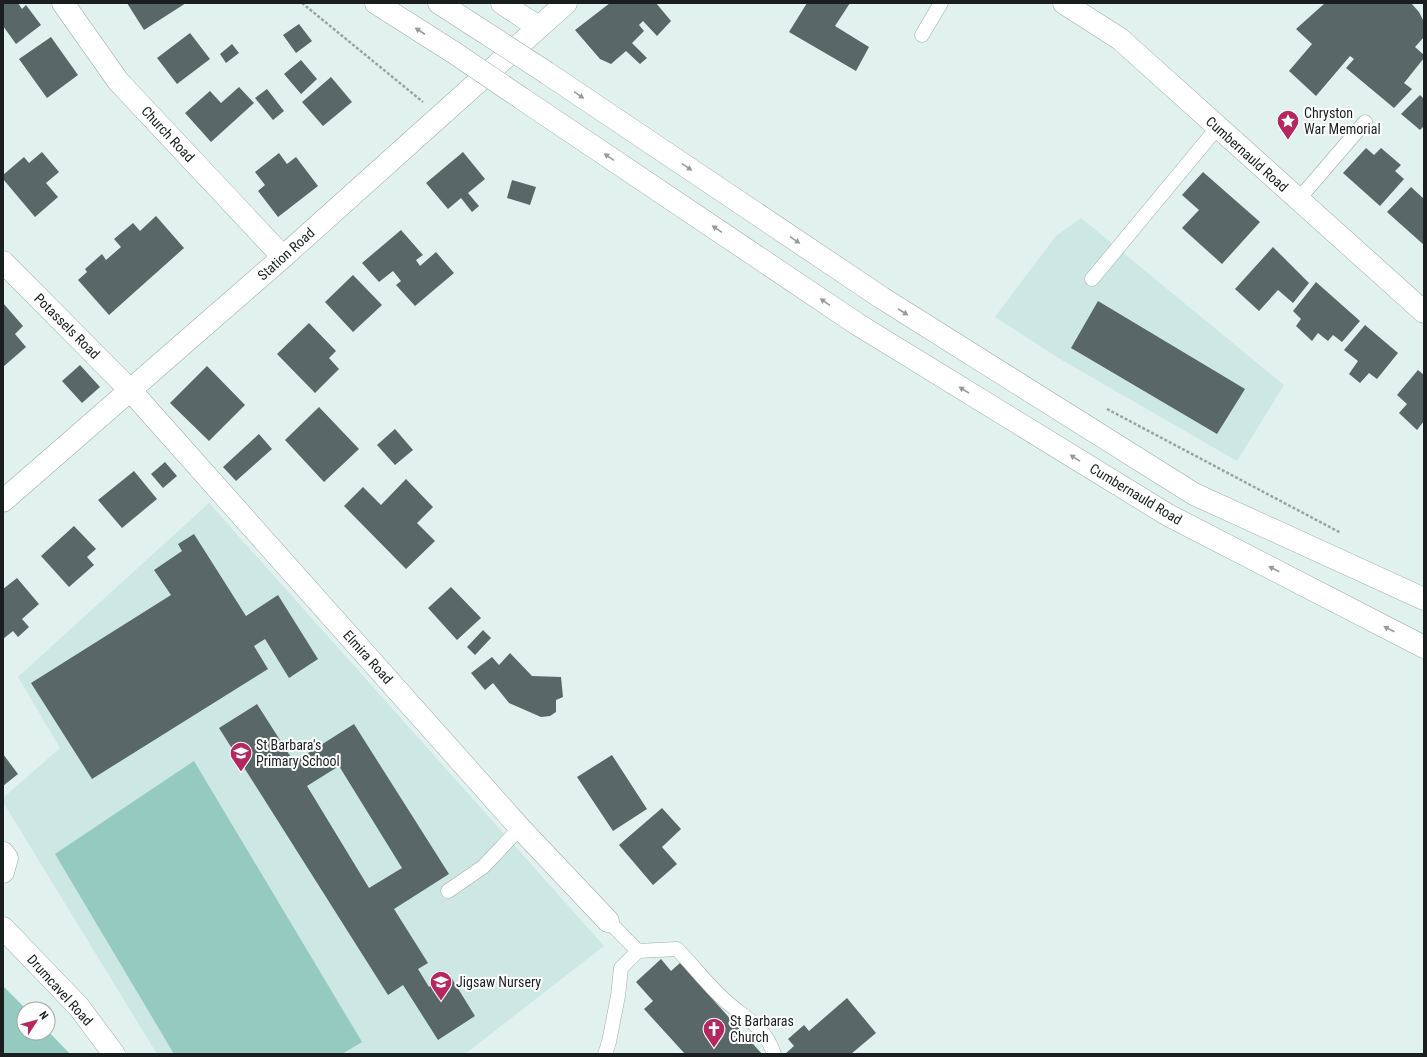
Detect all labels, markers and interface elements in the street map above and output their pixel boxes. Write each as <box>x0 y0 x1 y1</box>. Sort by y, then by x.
one-way arrow <box>415 27 425 35</box>
one-way arrow <box>573 91 585 98</box>
street label: Church Road <box>138 103 198 165</box>
place label: Chryston War Memorial <box>1304 105 1381 137</box>
place icon: Chryston War Memorial <box>1275 108 1301 141</box>
street label: Cumbernauld Road <box>1203 113 1291 195</box>
one-way arrow <box>604 153 614 161</box>
one-way arrow <box>682 163 692 171</box>
street label: Station Road <box>254 224 318 284</box>
one-way arrow <box>712 225 722 233</box>
one-way arrow <box>789 236 800 244</box>
street label: Potassels Road <box>31 290 103 362</box>
one-way arrow <box>820 298 830 306</box>
one-way arrow <box>897 308 909 315</box>
one-way arrow <box>958 386 970 393</box>
one-way arrow <box>1069 454 1081 461</box>
street label: Cumbernauld Road <box>1087 460 1185 528</box>
one-way arrow <box>1268 566 1279 572</box>
one-way arrow <box>1384 625 1395 632</box>
street label: Elmira Road <box>340 627 396 687</box>
place label: St Barbara's Primary School <box>256 737 340 769</box>
school or university icon: St Barbara's Primary School <box>228 740 254 773</box>
street label: Drumcavel Road <box>24 951 96 1029</box>
school or university icon: Jigsaw Nursery <box>428 969 454 1002</box>
place label: Jigsaw Nursery <box>456 974 541 990</box>
north arrow <box>16 1001 56 1041</box>
text: N <box>36 1009 51 1022</box>
place label: St Barbaras Church <box>730 1013 794 1045</box>
church icon: St Barbaras Church <box>701 1016 727 1049</box>

